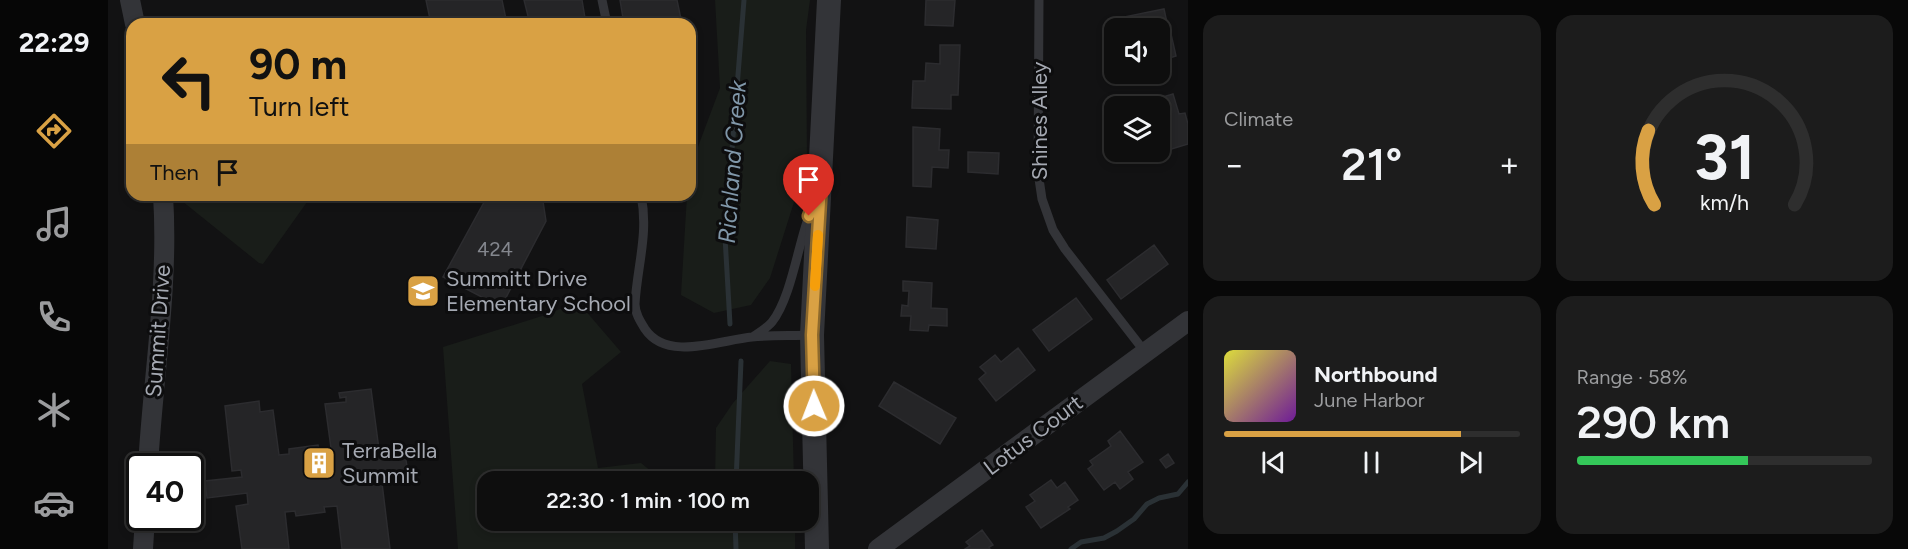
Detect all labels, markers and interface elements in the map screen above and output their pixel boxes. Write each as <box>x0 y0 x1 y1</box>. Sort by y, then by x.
map controls <box>1104 18 1170 162</box>
button: sound <box>1104 18 1170 84</box>
text: 22:29 <box>19 26 89 59</box>
text: 90 m <box>249 39 347 90</box>
icon: left <box>150 42 228 120</box>
street label: Shines Alley <box>1026 61 1053 180</box>
water label: Richland Creek <box>712 78 752 244</box>
text: Turn left <box>249 90 349 123</box>
button: layers <box>1104 96 1170 162</box>
text: Climate <box>1224 107 1293 131</box>
icon: directions <box>33 110 75 152</box>
text: 31 <box>1694 120 1755 195</box>
text: 21° <box>1341 137 1402 191</box>
text: − <box>1224 145 1245 184</box>
text: + <box>1499 145 1519 184</box>
pin <box>783 154 834 216</box>
icon: arrive <box>211 156 244 189</box>
text: Then <box>150 159 199 186</box>
icon: arrive <box>792 163 825 196</box>
text: km/h <box>1700 190 1749 215</box>
icon: music <box>33 203 75 245</box>
house number: 424 <box>477 237 513 261</box>
street label: Summit Drive <box>140 264 176 398</box>
place label: Summitt Drive Elementary School <box>446 265 631 317</box>
school or university icon: Summitt Drive Elementary School <box>405 273 441 309</box>
icon: phone <box>33 296 75 338</box>
text: Northbound <box>1314 361 1438 388</box>
text: Range · 58% <box>1577 365 1688 389</box>
position arrow <box>782 374 846 438</box>
text: June Harbor <box>1314 388 1425 412</box>
icon: climate <box>33 389 75 431</box>
street label: Lotus Court <box>978 389 1088 481</box>
text: 290 km <box>1577 395 1730 449</box>
place label: TerraBella Summit <box>342 437 437 489</box>
building icon: TerraBella Summit <box>301 445 337 481</box>
icon: previous <box>1257 446 1290 479</box>
icon: pause <box>1355 446 1388 479</box>
icon: next <box>1454 446 1487 479</box>
speed limit sign: 40 <box>126 453 204 531</box>
icon: car <box>33 482 75 524</box>
text: 22:30 · 1 min · 100 m <box>546 487 750 514</box>

